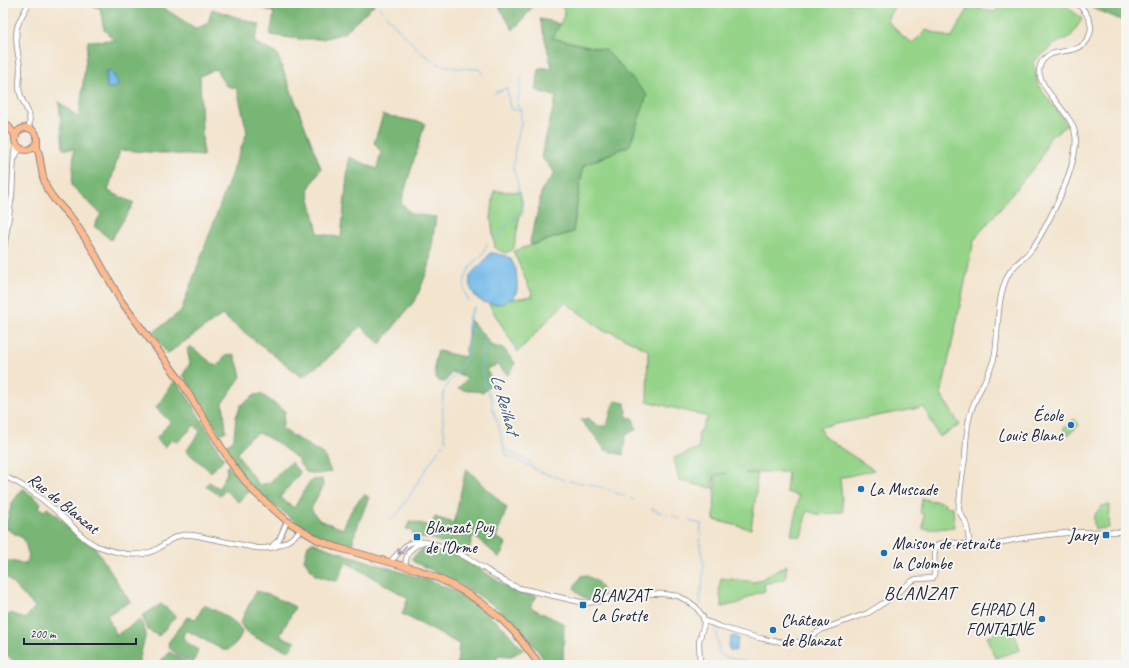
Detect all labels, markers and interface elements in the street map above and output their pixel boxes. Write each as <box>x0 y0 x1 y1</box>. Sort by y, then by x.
water label: Le Reilhat <box>486 372 525 441</box>
place label: École Louis Blanc <box>998 404 1064 446</box>
marker: École Louis Blanc <box>1066 420 1076 430</box>
street label: Rue de Blanzat <box>24 468 105 540</box>
place label: La Muscade <box>869 479 939 500</box>
marker: La Muscade <box>856 484 866 494</box>
place label: Blanzat Puy de l'Orme <box>425 517 495 558</box>
place label: Jarzy <box>1067 525 1099 546</box>
marker: Jarzy <box>1101 530 1111 540</box>
marker: Blanzat Puy de l'Orme <box>412 532 422 542</box>
place label: Maison de retraite la Colombe <box>892 533 1001 574</box>
one-way arrow <box>397 545 407 555</box>
marker: Maison de retraite la Colombe <box>879 548 889 558</box>
district label: BLANZAT <box>884 581 960 605</box>
place label: BLANZAT La Grotte <box>591 585 654 626</box>
place label: EHPAD LA FONTAINE <box>966 599 1036 640</box>
marker: BLANZAT La Grotte <box>578 600 588 610</box>
place label: Château de Blanzat <box>781 610 844 651</box>
marker: EHPAD LA FONTAINE <box>1037 614 1047 624</box>
scale bar <box>24 620 136 646</box>
marker: Château de Blanzat <box>768 625 778 635</box>
text: 200 m <box>30 626 57 642</box>

